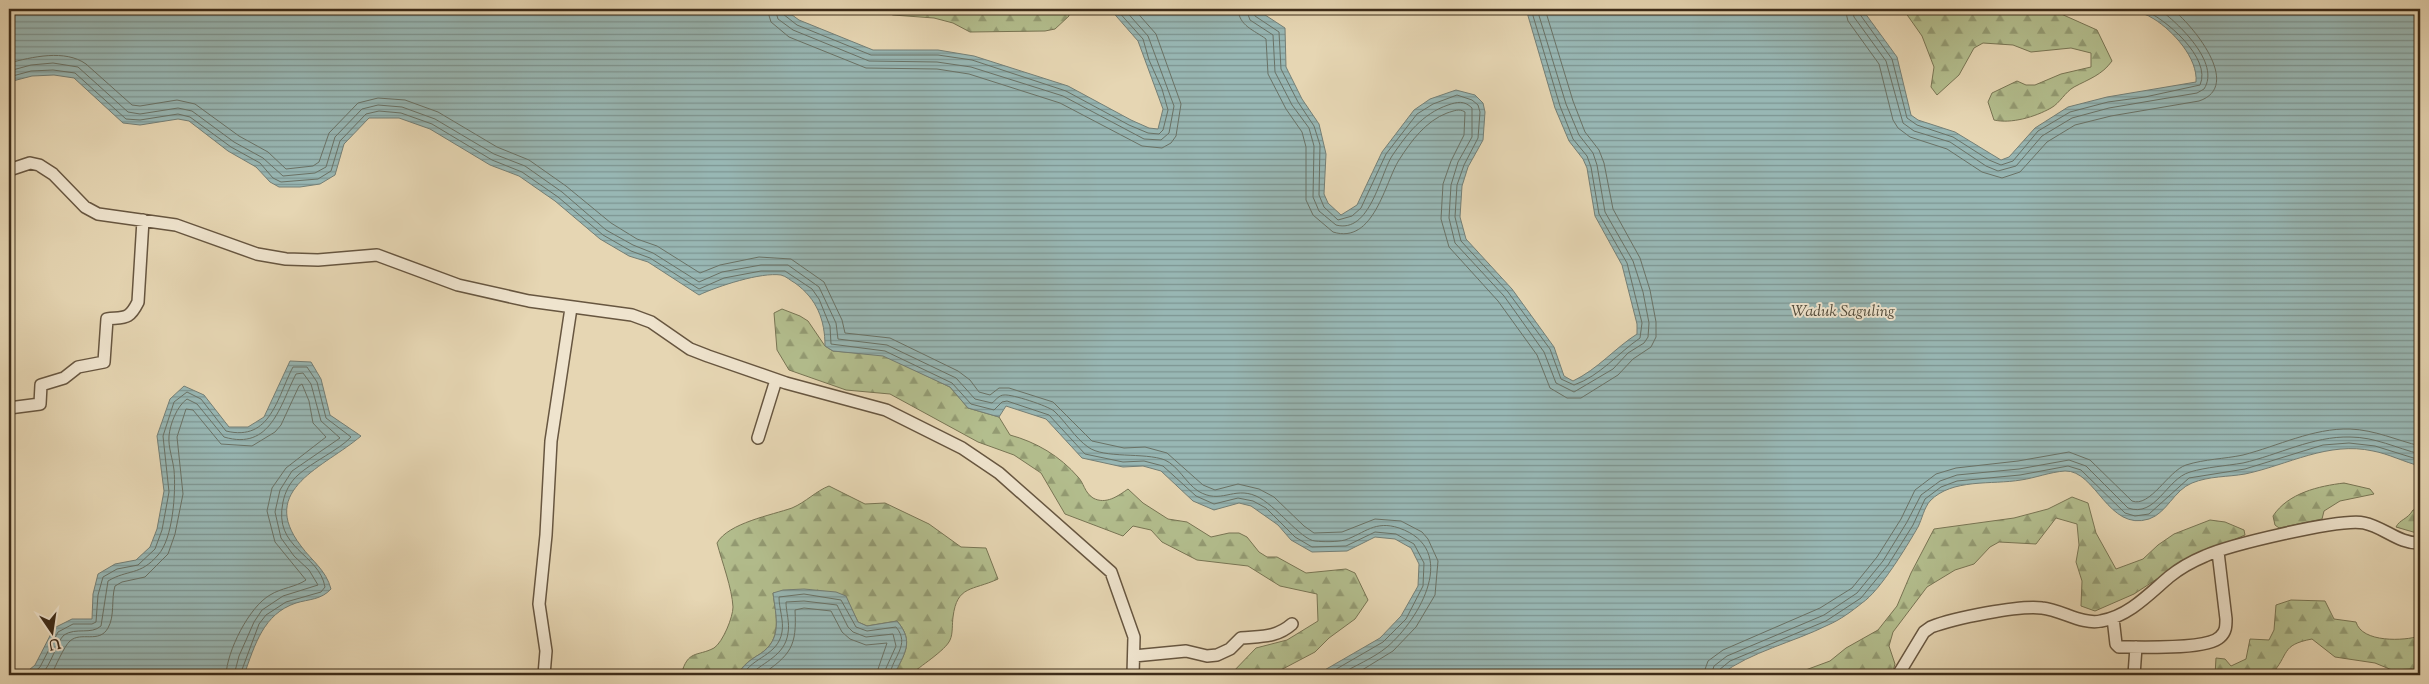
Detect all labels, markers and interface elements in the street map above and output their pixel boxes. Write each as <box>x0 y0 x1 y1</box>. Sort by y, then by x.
water label: Waduk Saguling <box>1791 301 1895 324</box>
north arrow <box>28 606 78 656</box>
text: U <box>46 632 62 654</box>

